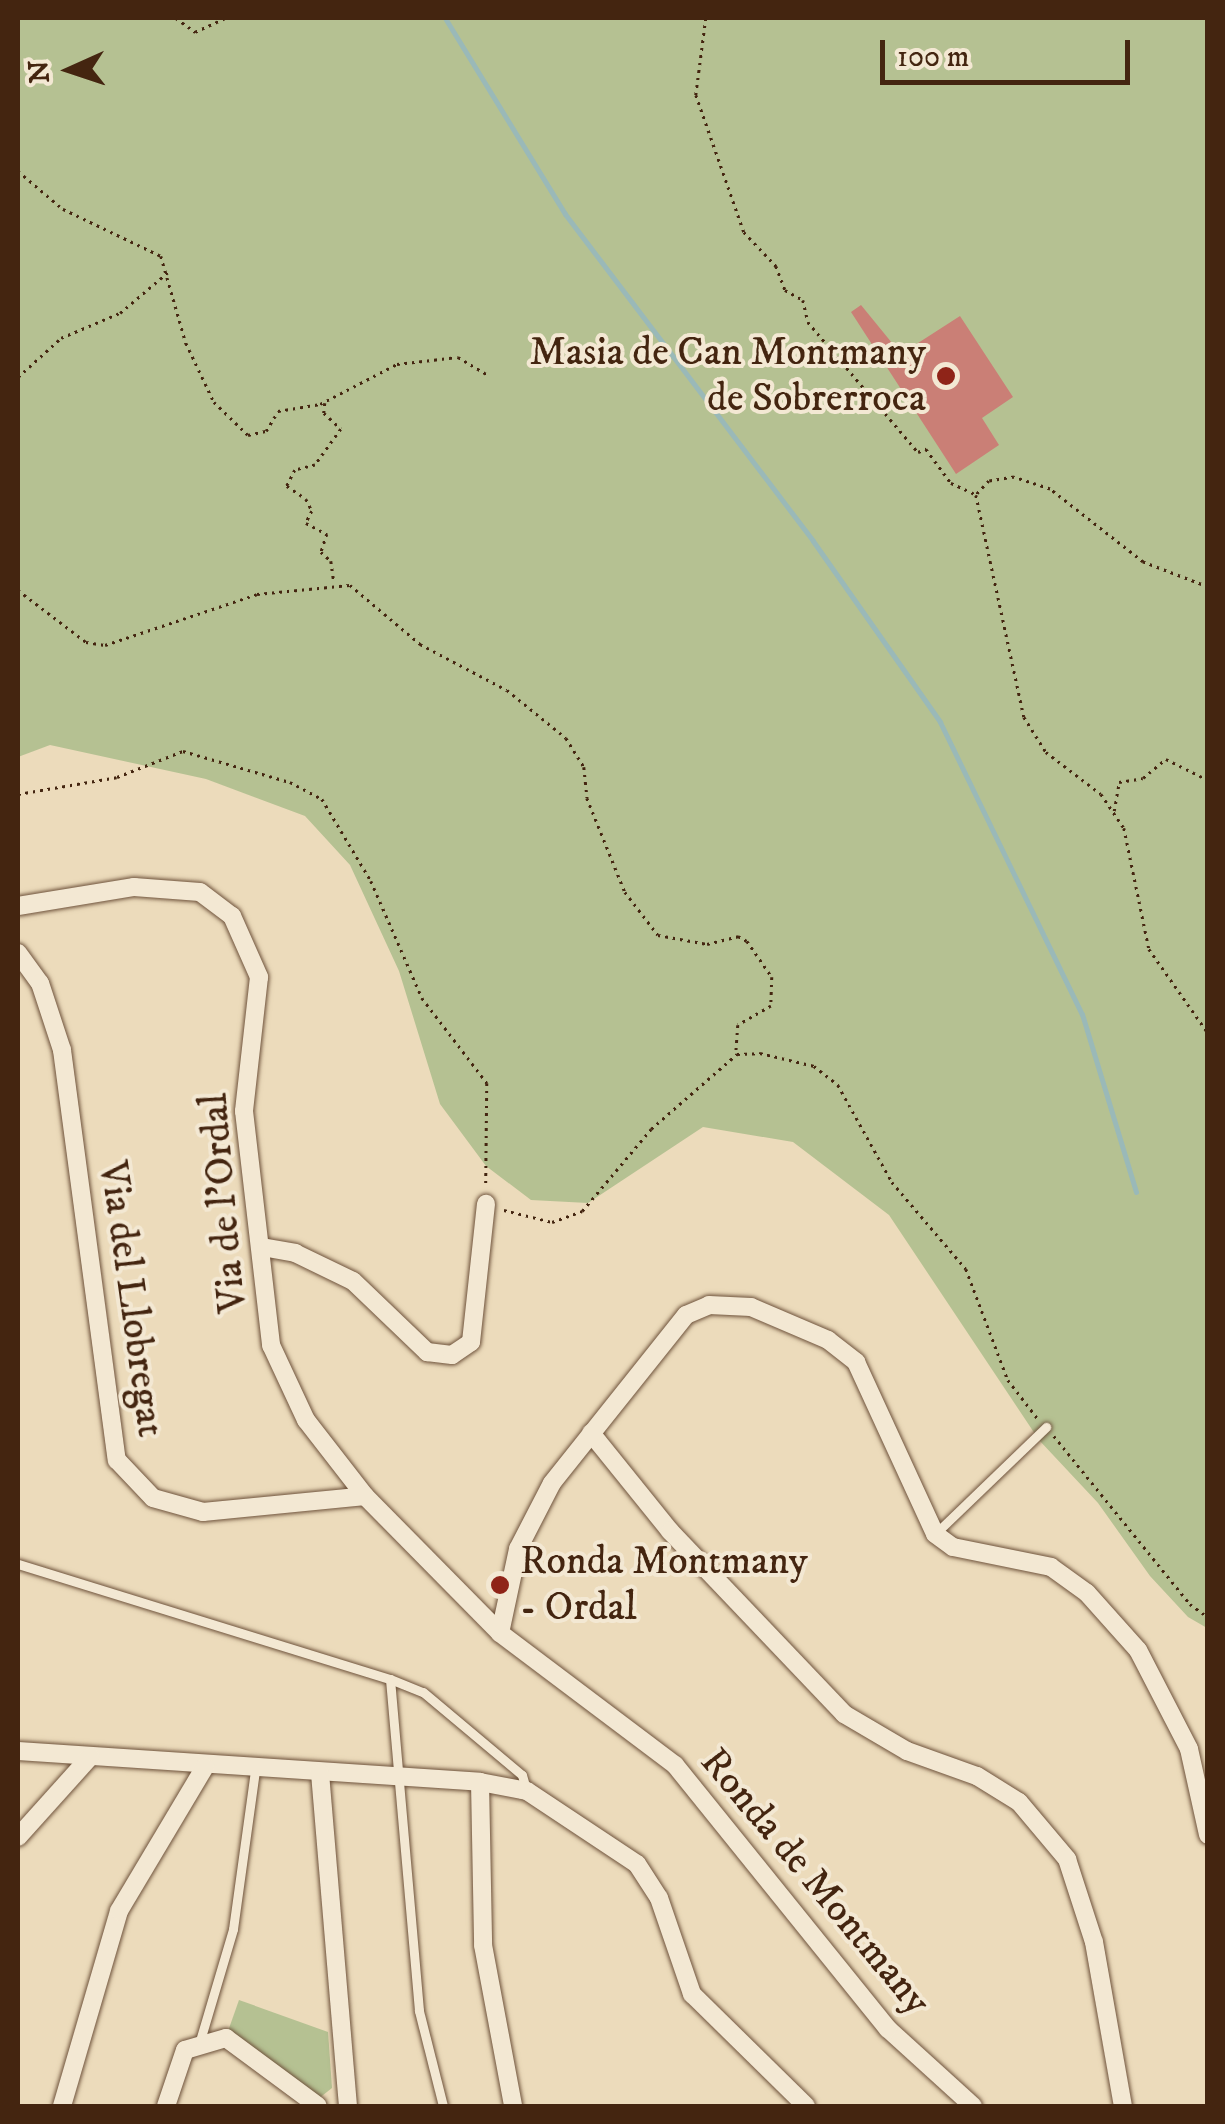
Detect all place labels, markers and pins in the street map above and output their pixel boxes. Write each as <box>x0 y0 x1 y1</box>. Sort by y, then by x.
place label: Masia de Can Montmany de Sobrerroca <box>529 329 926 423</box>
marker: Masia de Can Montmany de Sobrerroca <box>935 365 957 387</box>
place label: Ronda Montmany - Ordal <box>520 1538 808 1632</box>
marker: Ronda Montmany - Ordal <box>489 1574 511 1596</box>

